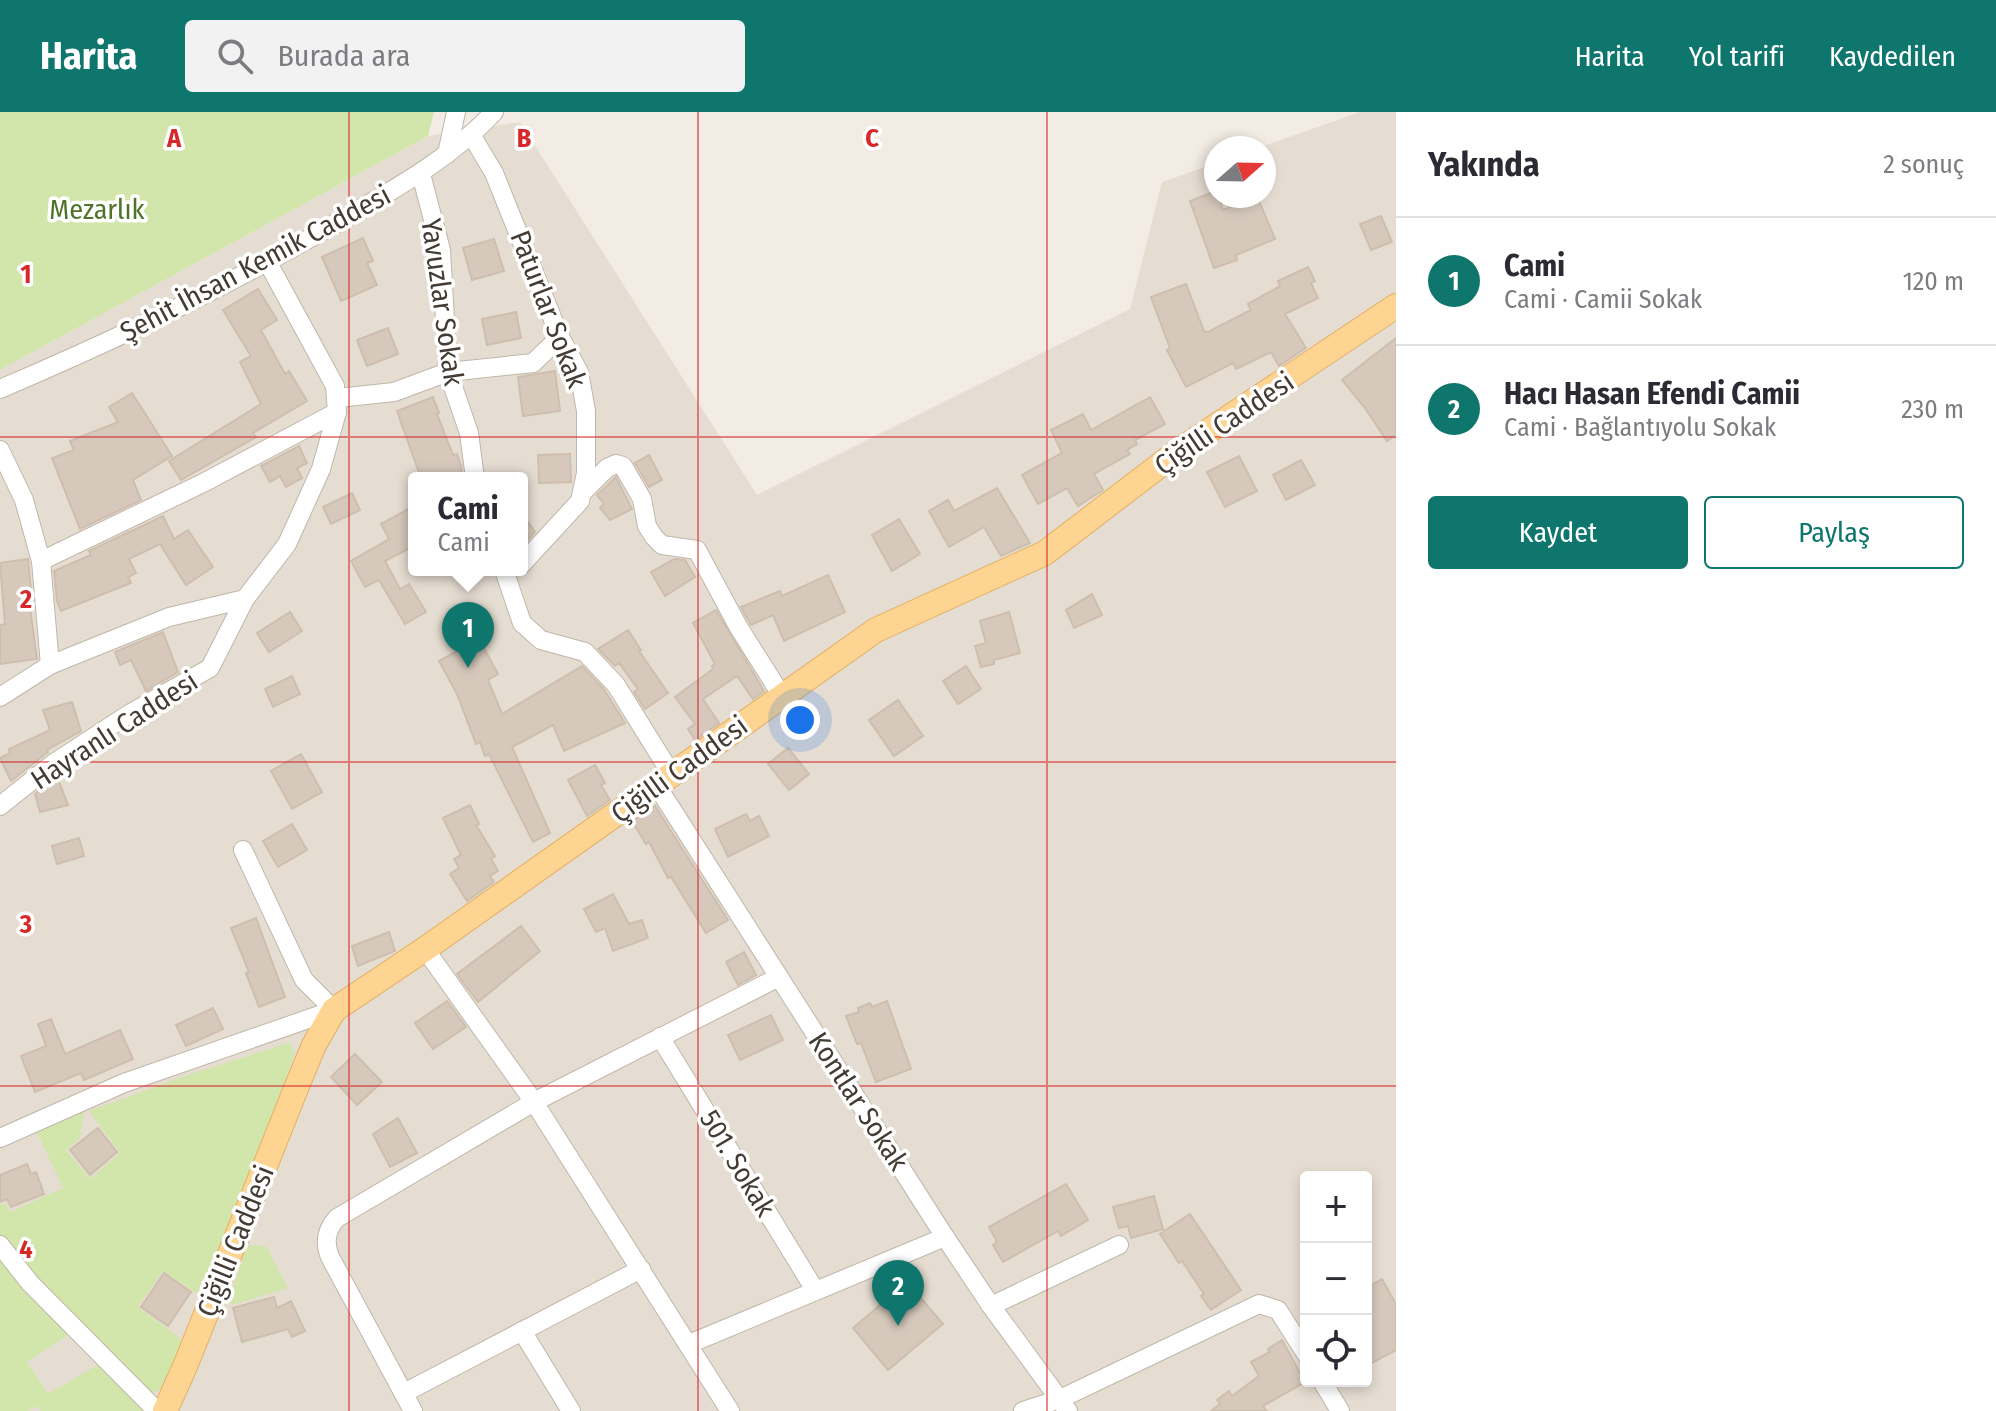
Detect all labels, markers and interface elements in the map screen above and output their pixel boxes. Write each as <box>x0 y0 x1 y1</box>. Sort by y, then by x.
search box <box>185 20 745 92</box>
text: Harita <box>40 33 137 79</box>
icon: search <box>213 34 257 78</box>
text: Burada ara <box>277 38 411 74</box>
text: Harita <box>1575 40 1645 73</box>
text: Yol tarifi <box>1689 40 1785 73</box>
text: Kaydedilen <box>1829 40 1956 73</box>
text: A <box>166 123 182 154</box>
text: B <box>517 123 532 154</box>
text: C <box>865 123 879 154</box>
north arrow <box>1204 136 1276 208</box>
text: Yakında <box>1428 144 1540 185</box>
text: 2 sonuç <box>1883 149 1964 180</box>
street label: Şehit İhsan Kemik Caddesi <box>115 178 396 349</box>
park label: Mezarlık <box>49 193 146 226</box>
street label: Yavuzlar Sokak <box>414 216 471 389</box>
street label: Paturlar Sokak <box>503 226 594 393</box>
text: Cami <box>1504 248 1565 284</box>
text: 1 <box>21 259 32 290</box>
text: 1 <box>1449 266 1460 297</box>
text: 120 m <box>1903 266 1964 297</box>
text: Cami · Camii Sokak <box>1504 284 1702 315</box>
street label: Çiğilli Caddesi <box>1149 365 1300 482</box>
text: Hacı Hasan Efendi Camii <box>1504 376 1800 412</box>
text: 2 <box>1448 394 1460 425</box>
text: 230 m <box>1901 394 1964 425</box>
text: Cami · Bağlantıyolu Sokak <box>1504 412 1776 443</box>
popup <box>408 472 528 576</box>
text: Cami <box>438 491 499 527</box>
button: Kaydet <box>1428 496 1688 569</box>
button: Paylaş <box>1704 496 1964 569</box>
text: Cami <box>438 527 490 558</box>
text: 2 <box>19 584 32 615</box>
pin: 1 <box>442 602 494 668</box>
street label: Hayranlı Caddesi <box>25 664 204 796</box>
your location <box>780 700 820 740</box>
street label: Çiğilli Caddesi <box>605 709 754 830</box>
text: 3 <box>19 909 32 940</box>
street label: Kontlar Sokak <box>802 1026 916 1177</box>
street label: 501. Sokak <box>693 1104 783 1223</box>
street label: Çiğilli Caddesi <box>190 1161 281 1322</box>
map controls <box>1300 1171 1372 1387</box>
button: + <box>1300 1171 1372 1243</box>
text: 4 <box>19 1234 33 1265</box>
button: − <box>1300 1243 1372 1315</box>
pin: 2 <box>872 1260 924 1326</box>
button: locate <box>1300 1315 1372 1387</box>

